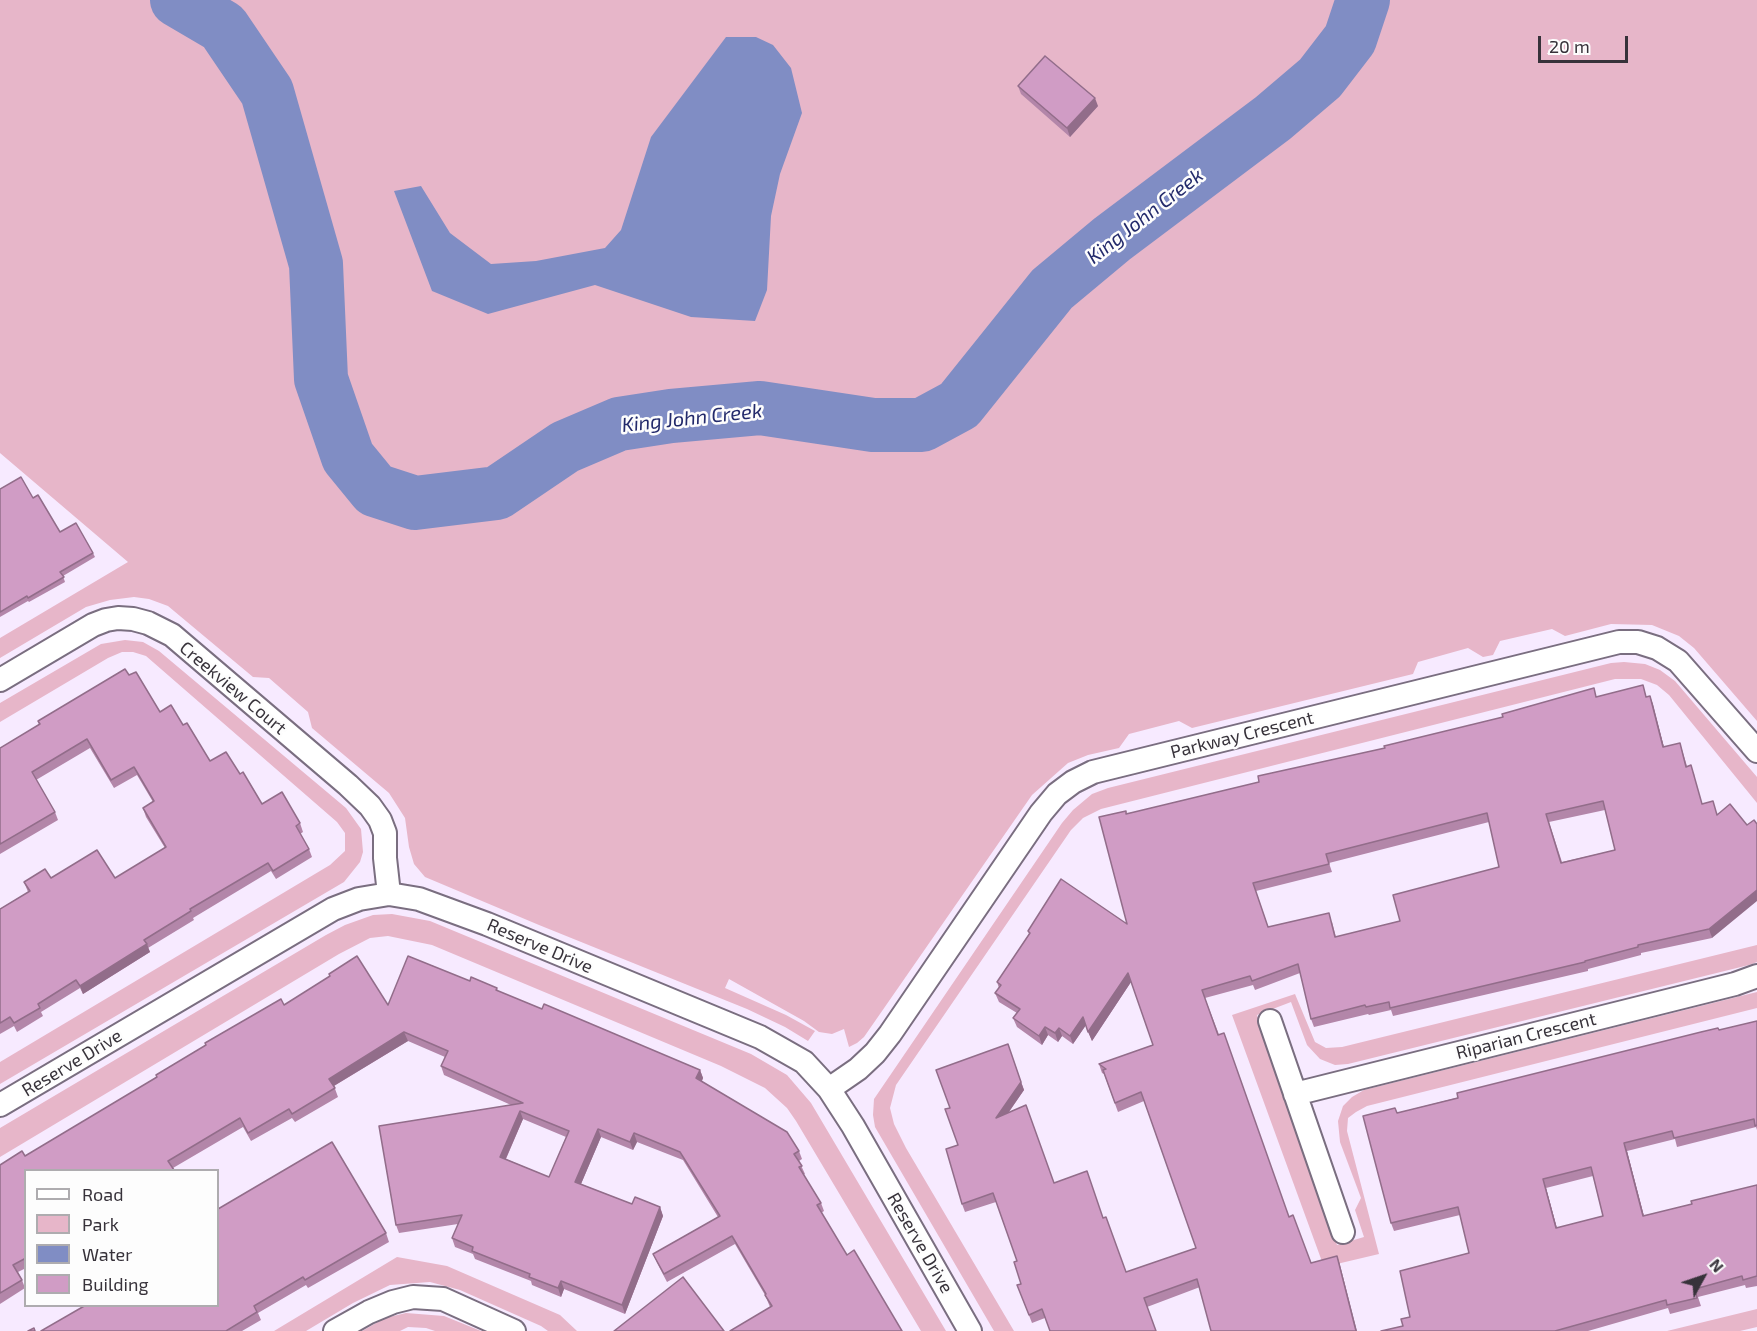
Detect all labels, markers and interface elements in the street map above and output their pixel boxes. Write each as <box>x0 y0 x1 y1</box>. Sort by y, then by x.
scale bar <box>1541 24 1631 62</box>
text: 20 m <box>1549 35 1590 57</box>
water label: King John Creek <box>1082 163 1208 269</box>
water label: King John Creek <box>621 399 763 437</box>
street label: Creekview Court <box>175 637 291 739</box>
street label: Parkway Crescent <box>1168 707 1316 763</box>
street label: Reserve Drive <box>484 914 596 978</box>
street label: Riparian Crescent <box>1454 1008 1598 1064</box>
street label: Reserve Drive <box>18 1025 126 1101</box>
legend <box>24 1169 219 1307</box>
text: Road <box>82 1183 123 1205</box>
street label: Reserve Drive <box>883 1189 957 1297</box>
text: Park <box>82 1213 119 1235</box>
text: Water <box>82 1243 132 1265</box>
north arrow <box>1673 1247 1733 1307</box>
text: N <box>1706 1255 1728 1276</box>
text: Building <box>82 1273 149 1295</box>

